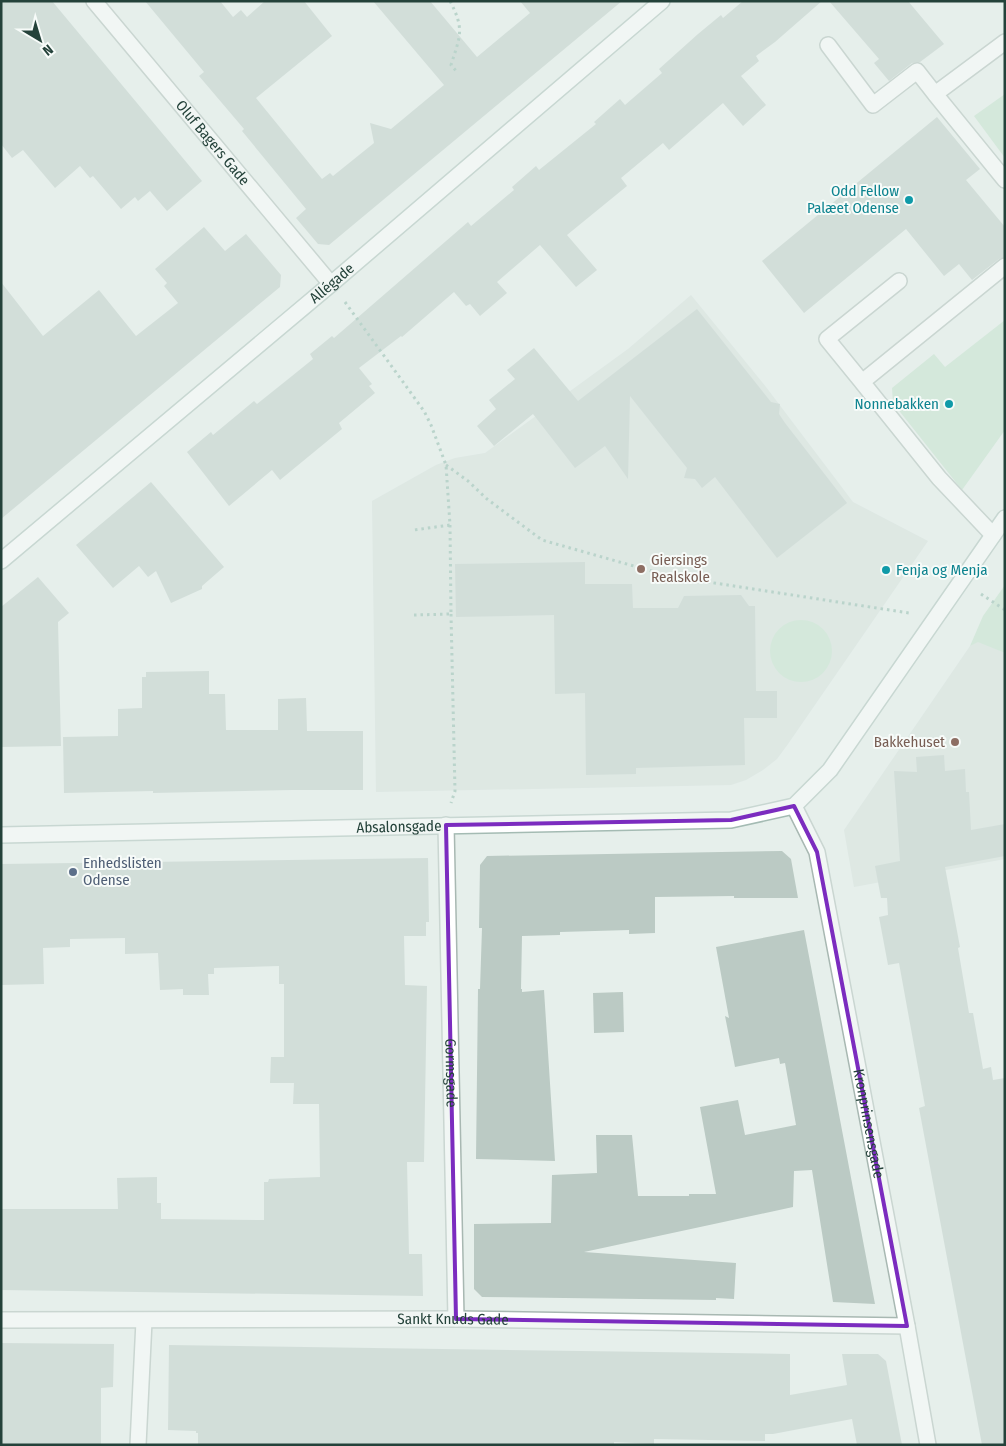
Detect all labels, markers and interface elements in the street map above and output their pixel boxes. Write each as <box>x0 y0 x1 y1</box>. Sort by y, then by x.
north arrow <box>15 15 65 65</box>
text: N <box>39 41 56 59</box>
street label: Oluf Bagers Gade <box>172 97 254 189</box>
place label: Odd Fellow Palæet Odense <box>807 182 899 217</box>
marker: Odd Fellow Palæet Odense <box>903 194 915 206</box>
street label: Allégade <box>306 259 358 307</box>
place label: Nonnebakken <box>854 395 939 413</box>
marker: Nonnebakken <box>943 398 955 410</box>
place label: Giersings Realskole <box>651 551 710 586</box>
place label: Fenja og Menja <box>896 561 988 579</box>
marker: Giersings Realskole <box>635 563 647 575</box>
marker: Fenja og Menja <box>880 564 892 576</box>
place label: Bakkehuset <box>874 733 945 751</box>
marker: Bakkehuset <box>949 736 961 748</box>
street label: Absalonsgade <box>356 817 442 837</box>
place label: Enhedslisten Odense <box>83 854 162 889</box>
marker: Enhedslisten Odense <box>67 866 79 878</box>
street label: Gormsgade <box>441 1038 461 1108</box>
street label: Kronprinsensgade <box>849 1067 888 1180</box>
street label: Sankt Knuds Gade <box>397 1310 509 1329</box>

